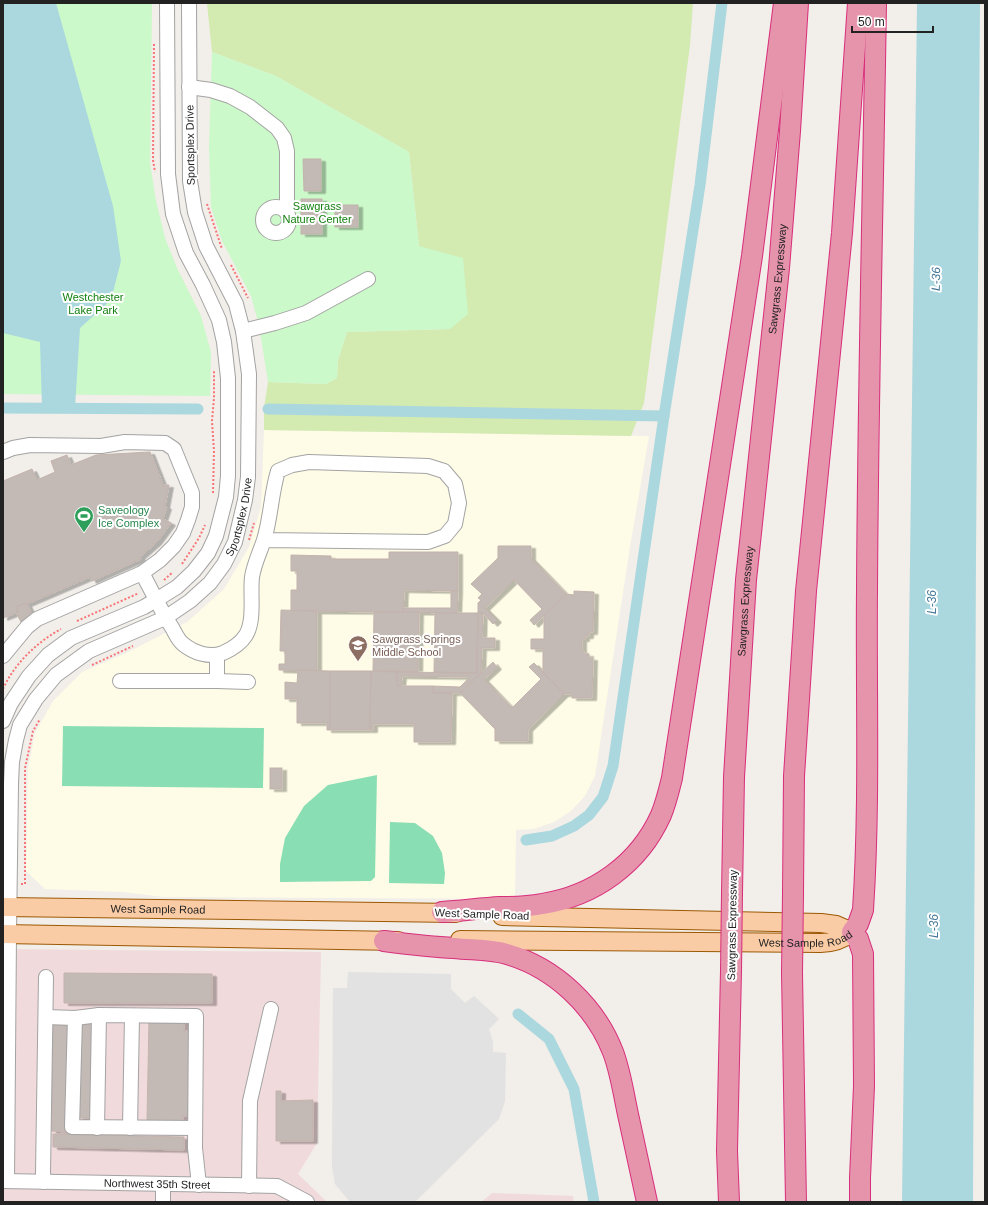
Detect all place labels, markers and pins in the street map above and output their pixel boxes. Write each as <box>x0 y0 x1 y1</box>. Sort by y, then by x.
place label: Saveology Ice Complex <box>98 504 160 529</box>
sports icon: Saveology Ice Complex <box>73 505 95 533</box>
place label: Sawgrass Springs Middle School <box>372 633 461 658</box>
school or university icon: Sawgrass Springs Middle School <box>347 634 369 662</box>

